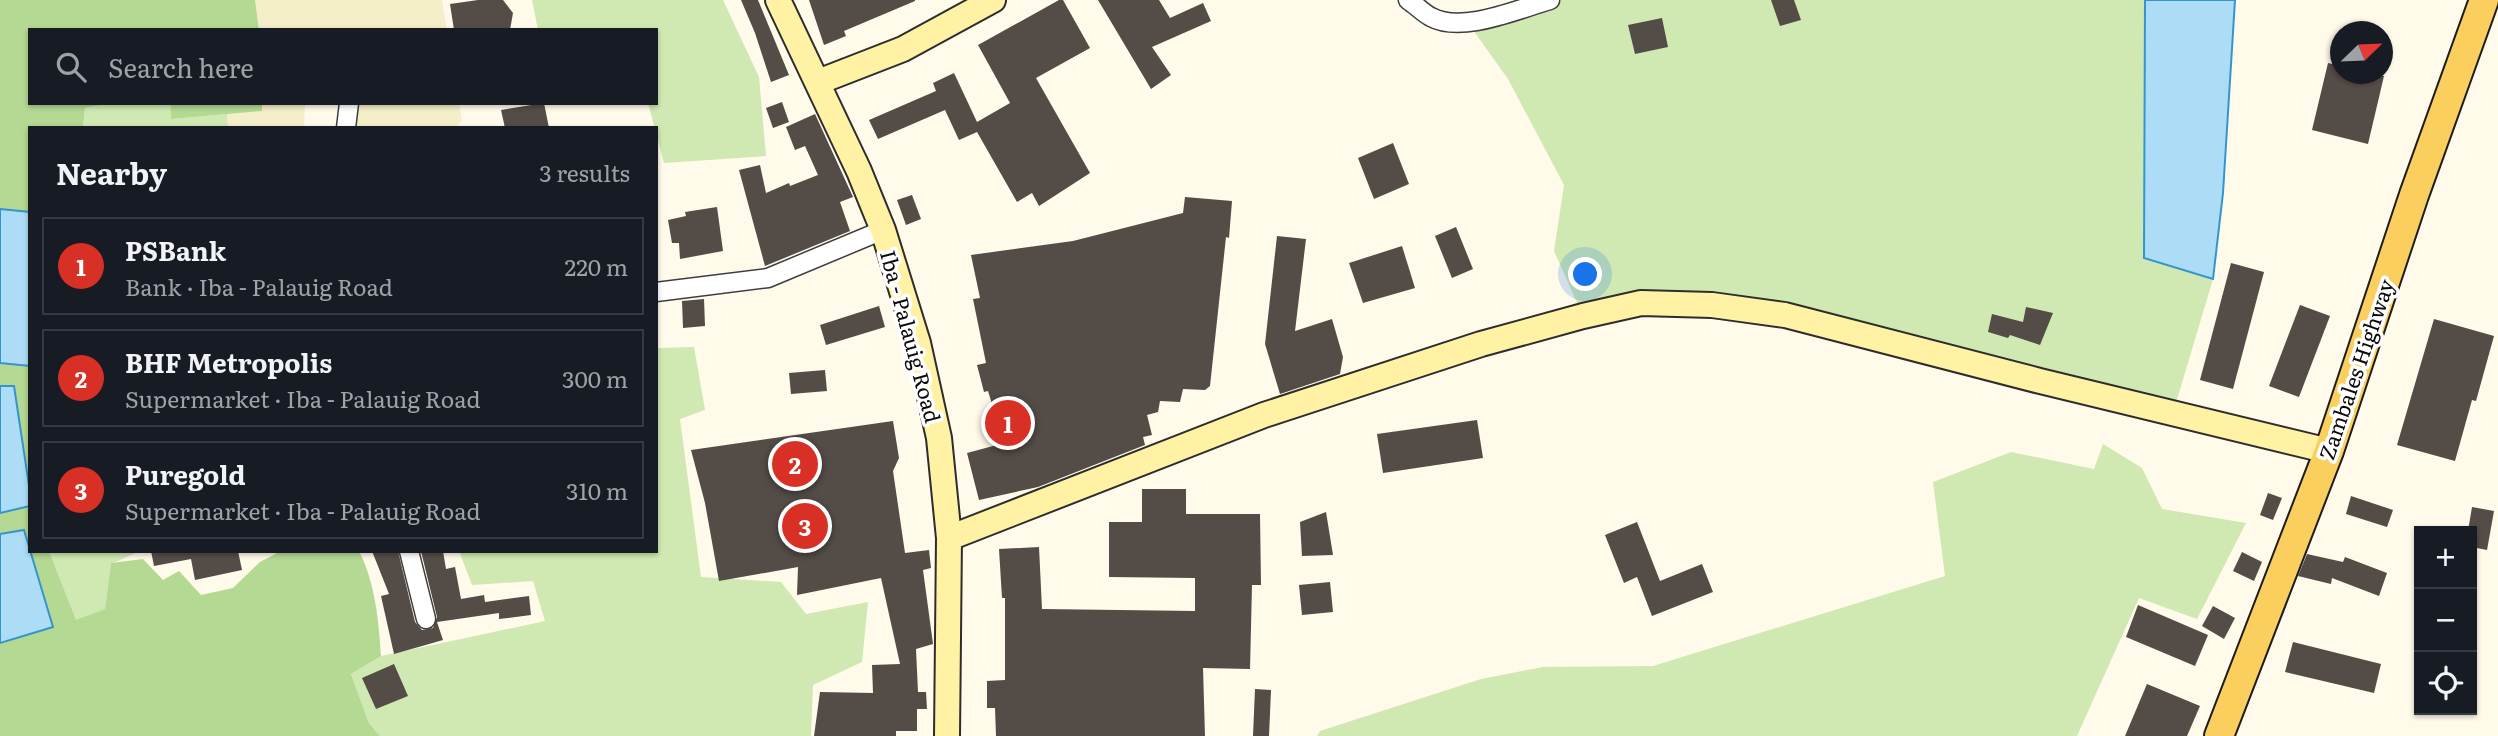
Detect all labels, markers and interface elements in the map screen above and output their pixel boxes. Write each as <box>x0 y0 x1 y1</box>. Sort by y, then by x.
north arrow <box>2330 21 2393 84</box>
search box <box>28 28 658 105</box>
text: Search here <box>108 47 254 86</box>
icon: search <box>52 48 90 86</box>
text: Nearby <box>56 150 167 194</box>
text: 3 results <box>539 155 630 189</box>
text: PSBank <box>125 230 226 269</box>
street label: Iba - Palauig Road <box>874 246 950 426</box>
text: 1 <box>76 249 86 283</box>
text: 220 m <box>564 249 628 283</box>
your location <box>1568 257 1602 291</box>
text: Bank · Iba - Palauig Road <box>125 269 393 303</box>
street label: Zambales Highway <box>2310 274 2401 463</box>
text: BHF Metropolis <box>125 342 332 381</box>
text: 2 <box>75 361 87 395</box>
text: 300 m <box>562 361 628 395</box>
text: Supermarket · Iba - Palauig Road <box>125 381 481 415</box>
pin: 1 <box>985 397 1031 449</box>
pin: 2 <box>772 438 818 490</box>
text: Puregold <box>125 454 246 493</box>
text: 3 <box>75 473 87 507</box>
text: 310 m <box>566 473 628 507</box>
text: Supermarket · Iba - Palauig Road <box>125 493 481 527</box>
pin: 3 <box>782 500 828 552</box>
map controls <box>2414 526 2477 715</box>
button: + <box>2414 526 2477 589</box>
button: − <box>2414 589 2477 652</box>
button: locate <box>2414 652 2477 715</box>

